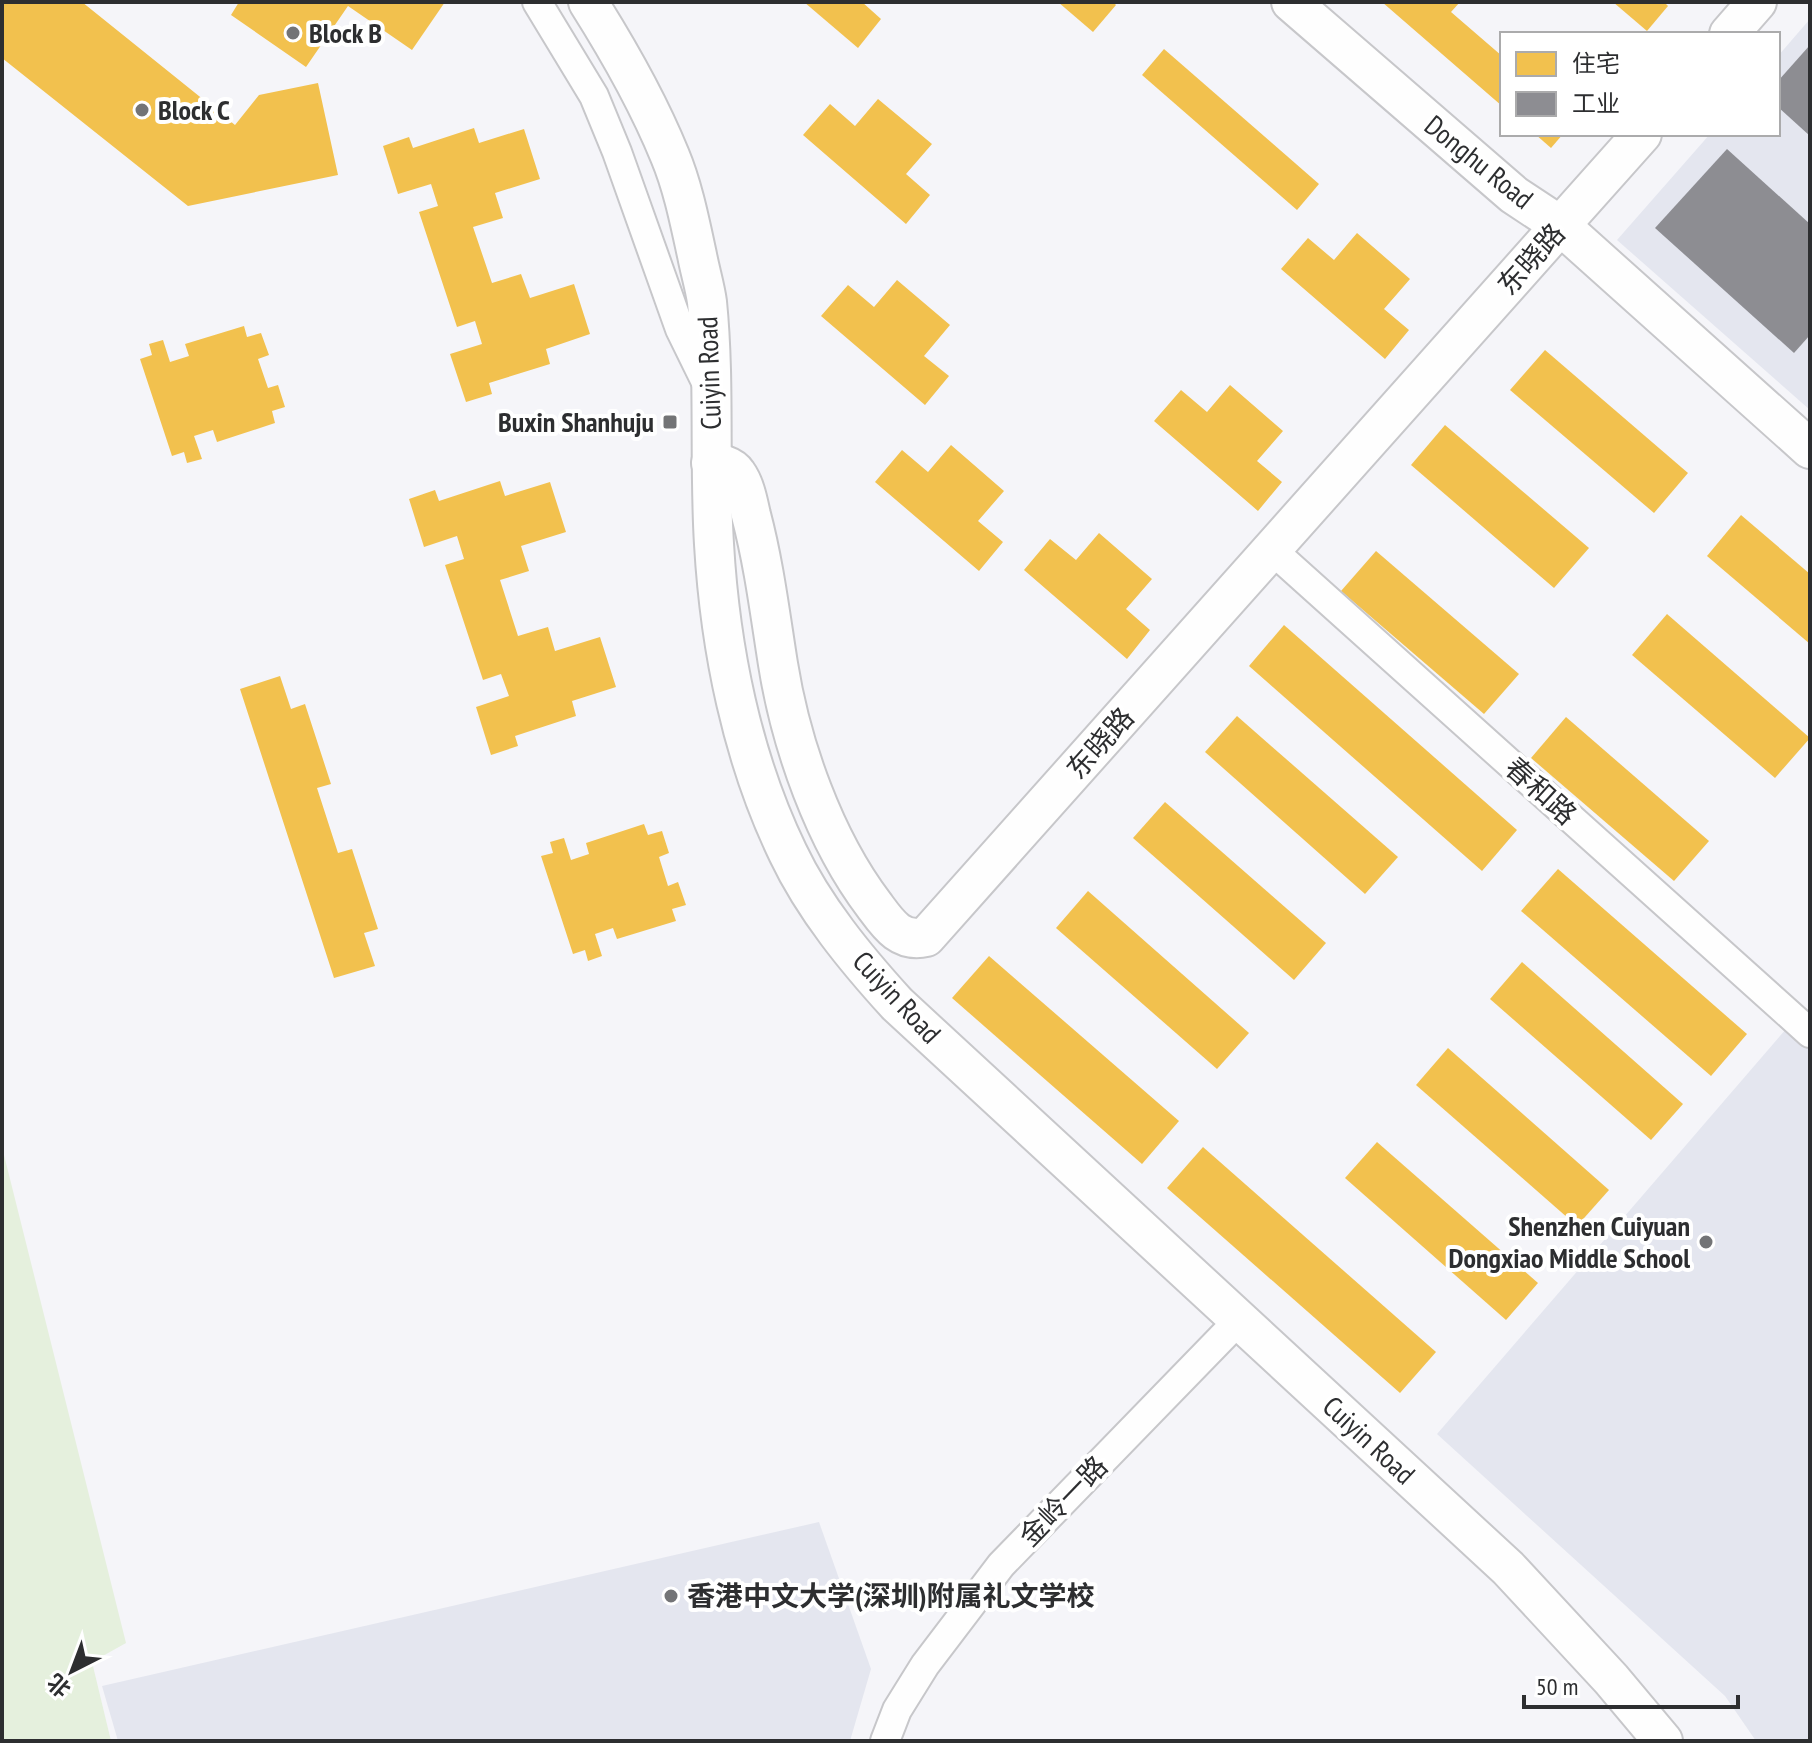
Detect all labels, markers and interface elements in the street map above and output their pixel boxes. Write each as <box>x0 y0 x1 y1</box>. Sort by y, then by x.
place label: Block B <box>309 14 382 51</box>
marker: Block B <box>284 24 302 42</box>
legend <box>1500 32 1780 136</box>
text: 住宅 <box>1572 48 1620 79</box>
text: 工业 <box>1572 88 1620 119</box>
place label: Block C <box>158 91 230 128</box>
marker: Block C <box>133 101 151 119</box>
street label: Donghu Road <box>1417 107 1541 217</box>
street label: 东晓路 <box>1489 215 1572 302</box>
street label: Cuiyin Road <box>688 316 729 430</box>
place label: Buxin Shanhuju <box>498 403 654 440</box>
marker: Buxin Shanhuju <box>661 413 679 431</box>
street label: 东晓路 <box>1058 699 1141 786</box>
street label: 春和路 <box>1498 749 1585 832</box>
street label: Cuiyin Road <box>845 943 950 1051</box>
place label: Shenzhen Cuiyuan Dongxiao Middle School <box>1448 1207 1690 1276</box>
marker: Shenzhen Cuiyuan Dongxiao Middle School <box>1697 1233 1715 1251</box>
street label: Cuiyin Road <box>1315 1387 1423 1492</box>
street label: 金岭一路 <box>1010 1448 1115 1554</box>
place label: 香港中文大学(深圳)附属礼文学校 <box>687 1577 1095 1614</box>
marker: 香港中文大学(深圳)附属礼文学校 <box>662 1587 680 1605</box>
north arrow <box>32 1631 112 1711</box>
scale bar <box>1524 1659 1738 1709</box>
text: 北 <box>41 1668 76 1704</box>
text: 50 m <box>1536 1671 1578 1702</box>

